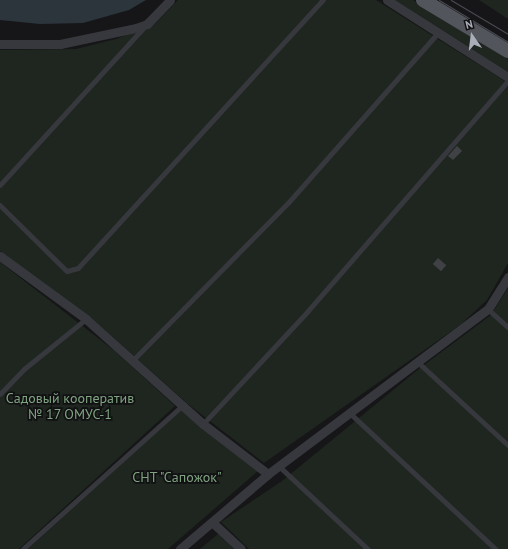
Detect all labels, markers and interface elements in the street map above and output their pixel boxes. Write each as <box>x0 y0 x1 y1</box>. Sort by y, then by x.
north arrow <box>452 16 492 56</box>
text: N <box>464 17 474 32</box>
park label: Садовый кооператив № 17 ОМУС-1 <box>6 390 134 422</box>
park label: СНТ "Сапожок" <box>132 469 222 485</box>

